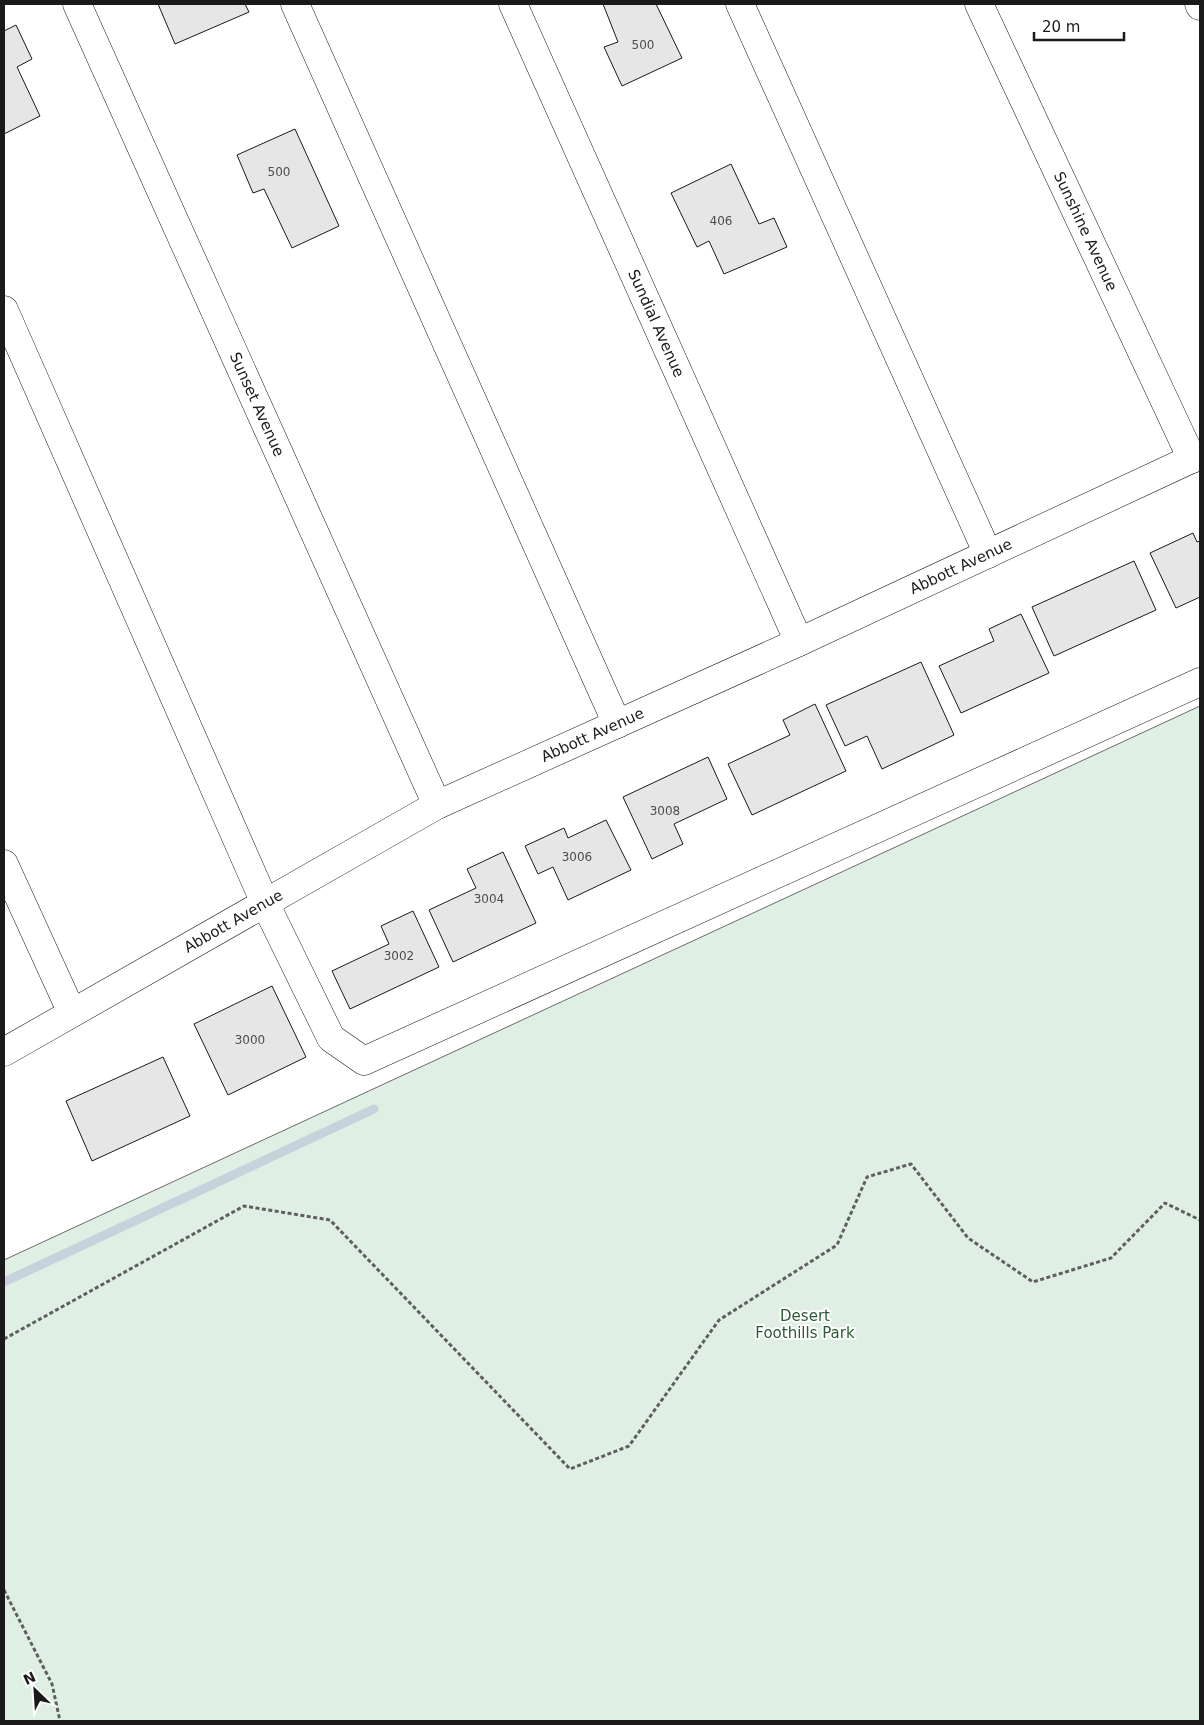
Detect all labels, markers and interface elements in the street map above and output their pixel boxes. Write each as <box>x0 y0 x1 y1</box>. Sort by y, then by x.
scale bar <box>1034 10 1124 42</box>
text: 20 m <box>1042 18 1080 36</box>
house number: 500 <box>632 38 654 52</box>
house number: 500 <box>268 165 290 179</box>
street label: Sunshine Avenue <box>1050 169 1121 294</box>
house number: 406 <box>710 214 732 228</box>
street label: Sundial Avenue <box>624 267 688 380</box>
street label: Sunset Avenue <box>226 350 288 459</box>
street label: Abbott Avenue <box>907 535 1015 598</box>
street label: Abbott Avenue <box>538 704 647 766</box>
house number: 3008 <box>650 804 680 818</box>
house number: 3006 <box>562 850 592 864</box>
street label: Abbott Avenue <box>181 886 286 956</box>
house number: 3004 <box>474 892 504 906</box>
house number: 3002 <box>384 949 414 963</box>
house number: 3000 <box>235 1033 265 1047</box>
park label: Desert Foothills Park <box>755 1307 855 1342</box>
north arrow <box>10 1665 60 1715</box>
text: N <box>21 1668 38 1688</box>

